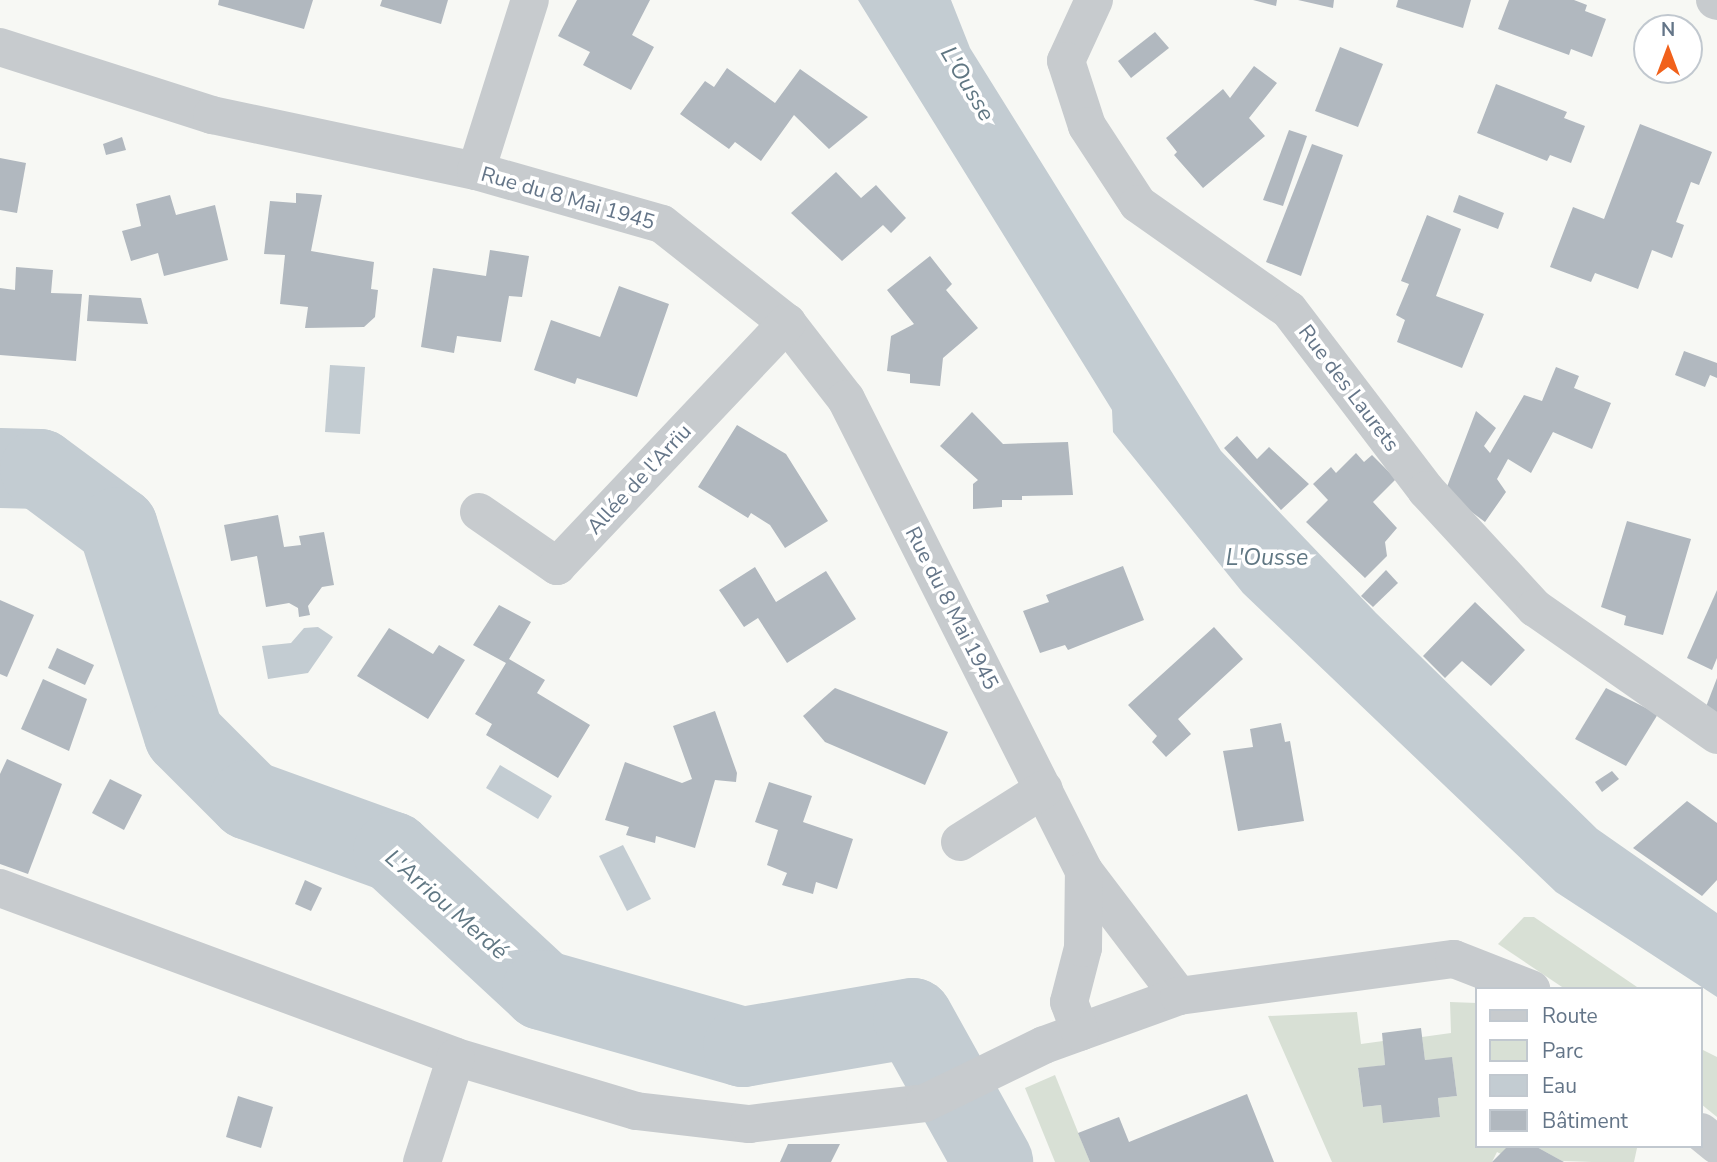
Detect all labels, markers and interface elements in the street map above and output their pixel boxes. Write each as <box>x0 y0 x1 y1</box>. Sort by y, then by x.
north arrow <box>1633 14 1703 84</box>
text: N <box>1661 17 1675 43</box>
water label: L'Ousse <box>934 42 1000 126</box>
street label: Rue du 8 Mai 1945 <box>478 161 658 235</box>
street label: Rue des Laurets <box>1293 320 1405 456</box>
street label: Allée de l'Arrïu <box>582 419 696 539</box>
street label: Rue du 8 Mai 1945 <box>900 522 1004 694</box>
water label: L'Ousse <box>1226 544 1308 572</box>
water label: L'Arriou Merdé <box>379 844 513 966</box>
legend <box>1476 987 1703 1148</box>
text: Route <box>1542 1002 1598 1030</box>
text: Parc <box>1542 1037 1583 1065</box>
text: Eau <box>1542 1072 1577 1100</box>
text: Bâtiment <box>1542 1107 1628 1135</box>

